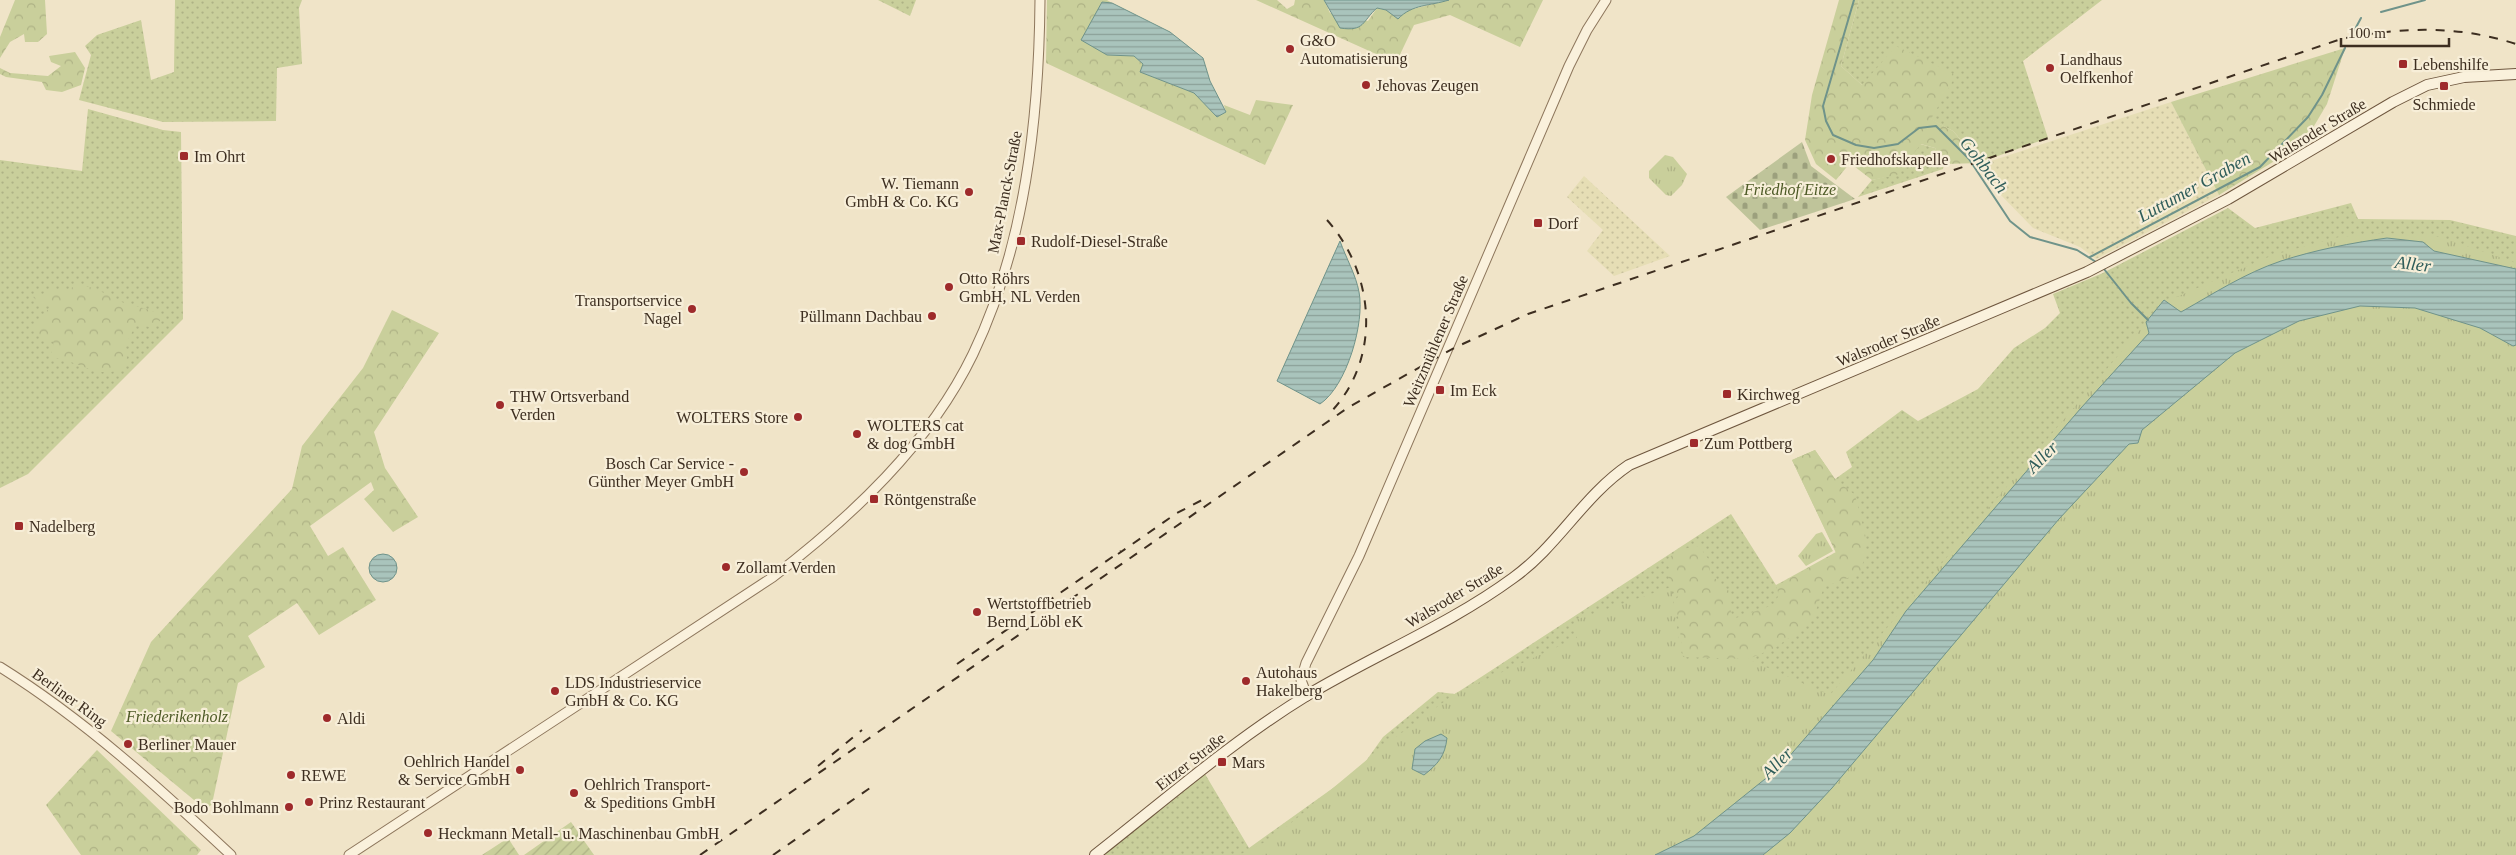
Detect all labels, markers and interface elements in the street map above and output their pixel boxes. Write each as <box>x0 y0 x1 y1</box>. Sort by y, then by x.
scale bar <box>2341 15 2448 47</box>
text: 100 m <box>2348 25 2386 41</box>
place label: G&O Automatisierung <box>1300 32 1408 68</box>
marker: G&O Automatisierung <box>1284 43 1296 55</box>
place label: Landhaus Oelfkenhof <box>2060 51 2134 86</box>
place label: Lebenshilfe <box>2413 56 2489 73</box>
marker: Lebenshilfe <box>2397 58 2409 70</box>
marker: Landhaus Oelfkenhof <box>2044 62 2056 74</box>
place label: Jehovas Zeugen <box>1376 77 1479 95</box>
marker: Jehovas Zeugen <box>1360 79 1372 91</box>
marker: Schmiede <box>2438 80 2450 92</box>
street label: Walsroder Straße <box>2266 95 2369 166</box>
place label: Schmiede <box>2412 96 2476 113</box>
street label: Max-Planck-Straße <box>984 129 1025 255</box>
water label: Gohbach <box>1956 133 2012 197</box>
place label: Im Ohrt <box>194 148 246 165</box>
water label: Luttumer Graben <box>2133 148 2254 227</box>
marker: Im Ohrt <box>178 150 190 162</box>
place label: Friedhofskapelle <box>1841 151 1949 169</box>
marker: Friedhofskapelle <box>1825 153 1837 165</box>
place label: W. Tiemann GmbH & Co. KG <box>845 175 959 210</box>
park label: Friedhof Eitze <box>1743 181 1836 199</box>
marker: W. Tiemann GmbH & Co. KG <box>963 186 975 198</box>
place label: Dorf <box>1548 215 1579 232</box>
marker: Dorf <box>1532 217 1544 229</box>
place label: Rudolf-Diesel-Straße <box>1031 233 1168 250</box>
marker: Rudolf-Diesel-Straße <box>1015 235 1027 247</box>
water label: Aller <box>2393 252 2433 276</box>
place label: Otto Röhrs GmbH, NL Verden <box>959 270 1080 305</box>
street label: Weitzmühlener Straße <box>1400 272 1471 410</box>
marker: Otto Röhrs GmbH, NL Verden <box>943 281 955 293</box>
place label: Transportservice Nagel <box>575 292 683 328</box>
marker: Transportservice Nagel <box>686 303 698 315</box>
place label: Püllmann Dachbau <box>800 308 922 325</box>
marker: Püllmann Dachbau <box>926 310 938 322</box>
street label: Walsroder Straße <box>1834 311 1942 370</box>
place label: Im Eck <box>1450 382 1497 399</box>
marker: Im Eck <box>1434 384 1446 396</box>
place label: Kirchweg <box>1737 386 1800 404</box>
place label: THW Ortsverband Verden <box>510 388 629 423</box>
marker: Kirchweg <box>1721 388 1733 400</box>
marker: THW Ortsverband Verden <box>494 399 506 411</box>
place label: WOLTERS Store <box>676 409 788 426</box>
marker: WOLTERS Store <box>792 411 804 423</box>
place label: WOLTERS cat & dog GmbH <box>867 417 964 453</box>
marker: WOLTERS cat & dog GmbH <box>851 428 863 440</box>
place label: Zum Pottberg <box>1704 435 1792 453</box>
marker: Zum Pottberg <box>1688 437 1700 449</box>
water label: Aller <box>2021 437 2062 478</box>
place label: Bosch Car Service - Günther Meyer GmbH <box>588 455 734 491</box>
marker: Bosch Car Service - Günther Meyer GmbH <box>738 466 750 478</box>
place label: Röntgenstraße <box>884 491 976 509</box>
marker: Röntgenstraße <box>868 493 880 505</box>
place label: Nadelberg <box>29 518 95 536</box>
marker: Nadelberg <box>13 520 25 532</box>
place label: Zollamt Verden <box>736 559 836 576</box>
street label: Walsroder Straße <box>1403 560 1506 631</box>
marker: Zollamt Verden <box>720 561 732 573</box>
place label: Wertstoffbetrieb Bernd Löbl eK <box>987 595 1091 630</box>
marker: Wertstoffbetrieb Bernd Löbl eK <box>971 606 983 618</box>
place label: Autohaus Hakelberg <box>1256 664 1322 700</box>
street label: Berliner Ring <box>29 665 110 731</box>
place label: LDS Industrieservice GmbH & Co. KG <box>565 674 701 709</box>
marker: Autohaus Hakelberg <box>1240 675 1252 687</box>
marker: LDS Industrieservice GmbH & Co. KG <box>549 685 561 697</box>
park label: Friederikenholz <box>125 708 229 725</box>
place label: Aldi <box>337 710 366 727</box>
marker: Aldi <box>321 712 333 724</box>
street label: Eitzer Straße <box>1152 729 1228 794</box>
place label: Berliner Mauer <box>138 736 237 753</box>
marker: Berliner Mauer <box>122 738 134 750</box>
water label: Aller <box>1757 742 1797 784</box>
place label: Oehlrich Handel & Service GmbH <box>398 753 511 788</box>
place label: Mars <box>1232 754 1265 771</box>
marker: Mars <box>1216 756 1228 768</box>
marker: Oehlrich Handel & Service GmbH <box>514 764 526 776</box>
place label: REWE <box>301 767 346 784</box>
marker: REWE <box>285 769 297 781</box>
place label: Oehlrich Transport- & Speditions GmbH <box>584 776 716 812</box>
marker: Oehlrich Transport- & Speditions GmbH <box>568 787 580 799</box>
place label: Prinz Restaurant <box>319 794 426 811</box>
marker: Prinz Restaurant <box>303 796 315 808</box>
place label: Bodo Bohlmann <box>174 799 279 816</box>
marker: Bodo Bohlmann <box>283 801 295 813</box>
place label: Heckmann Metall- u. Maschinenbau GmbH <box>438 825 720 842</box>
marker: Heckmann Metall- u. Maschinenbau GmbH <box>422 827 434 839</box>

